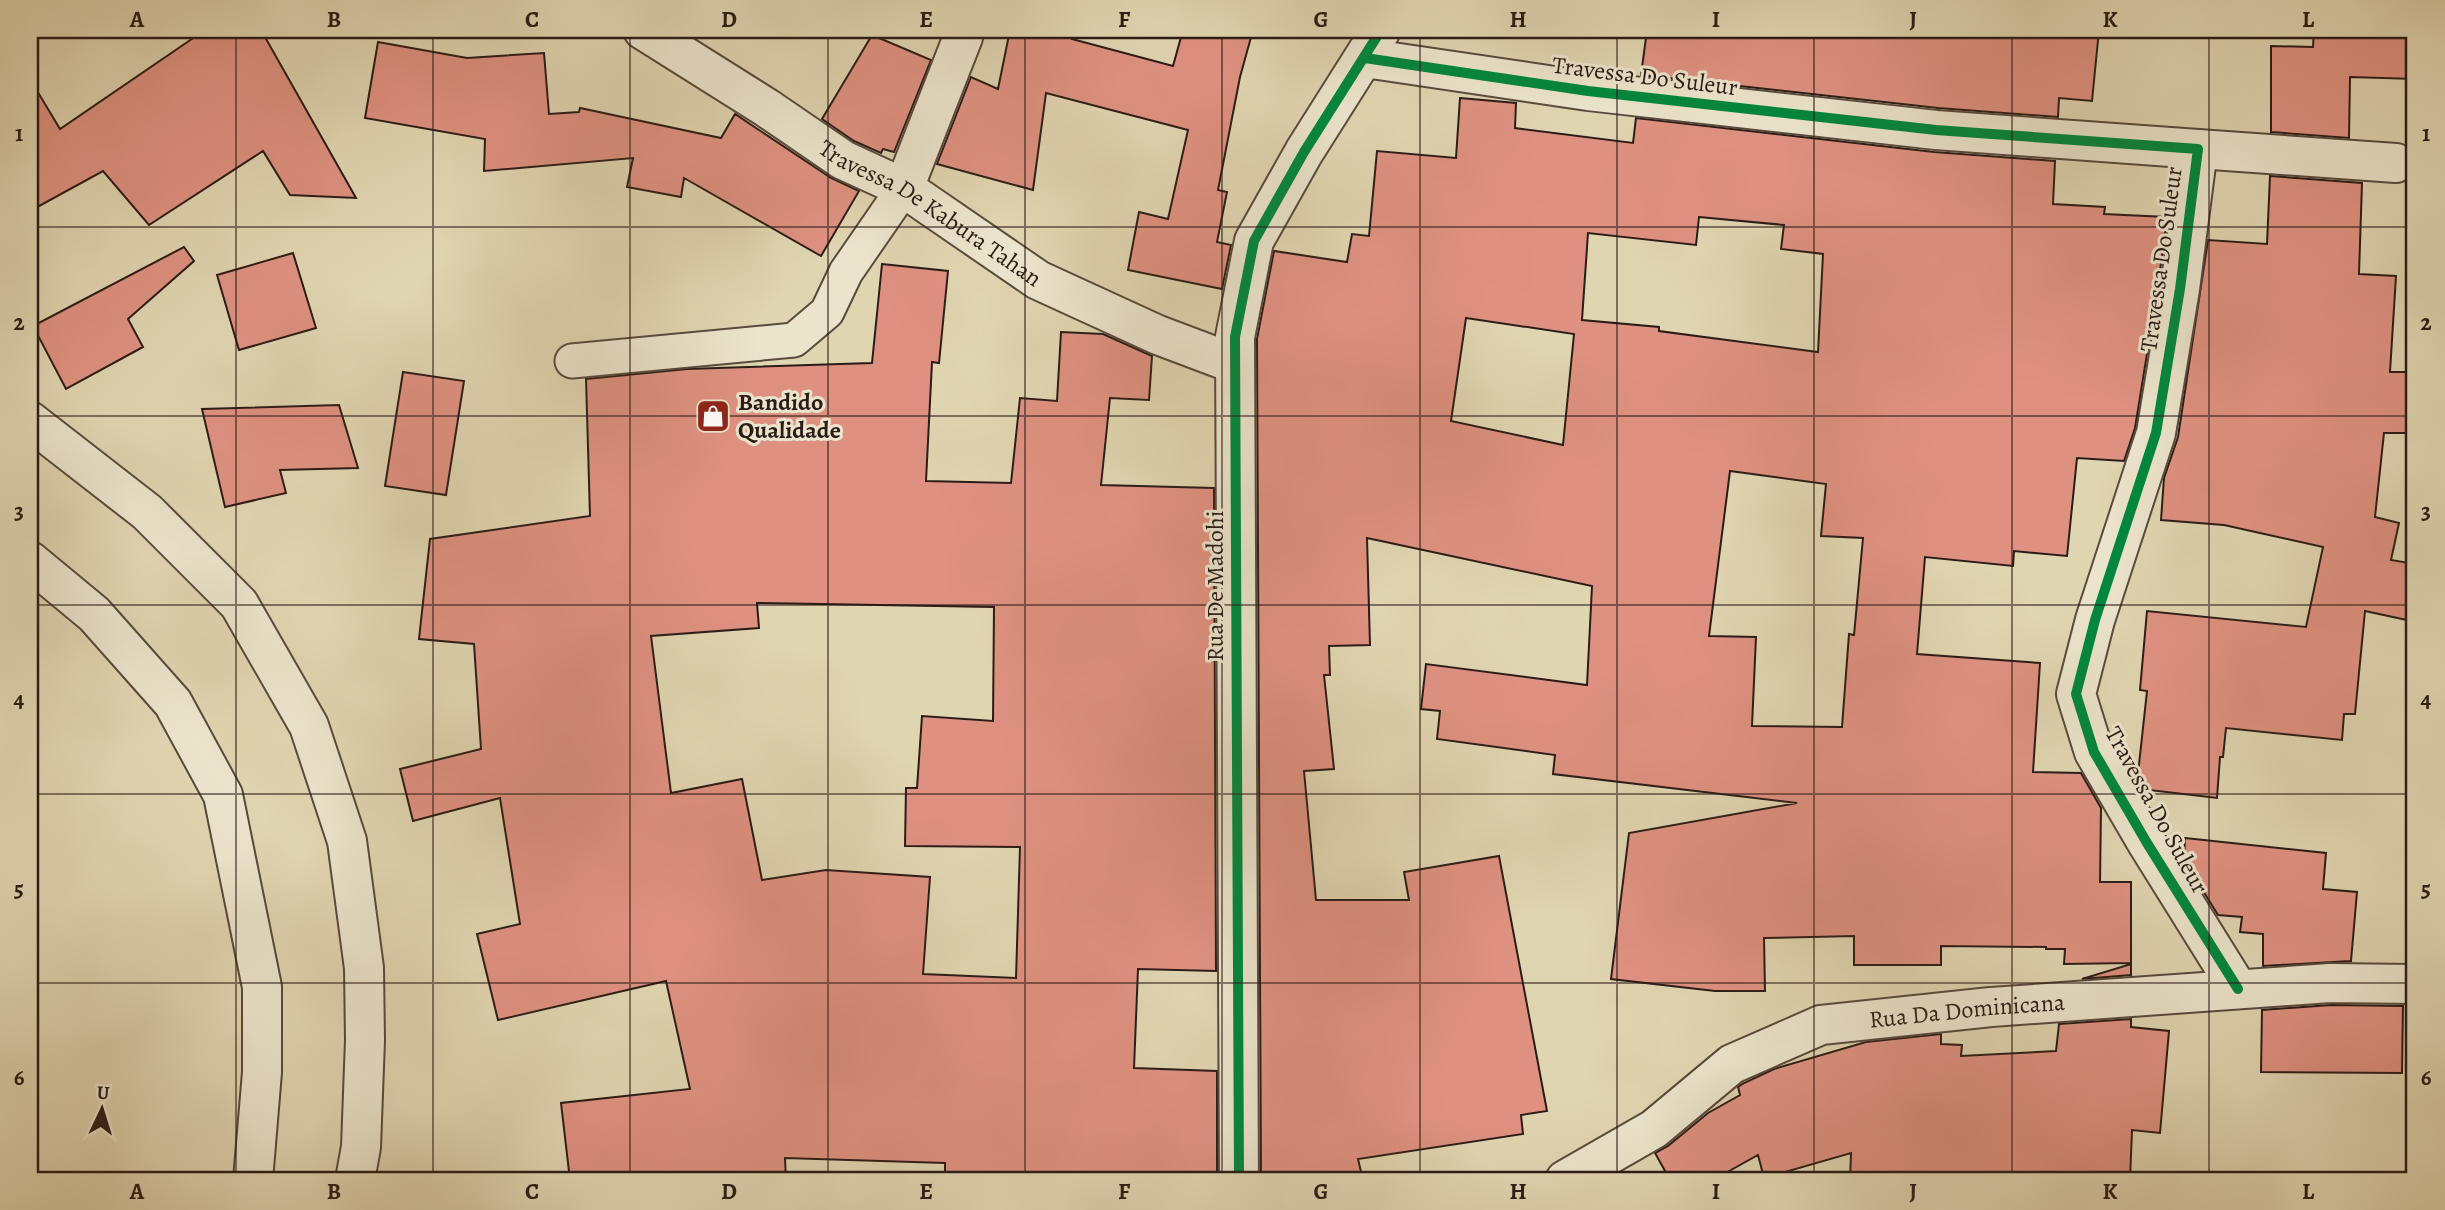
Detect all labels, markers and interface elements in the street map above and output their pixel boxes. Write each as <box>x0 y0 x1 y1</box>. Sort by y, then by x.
text: A <box>129 4 145 35</box>
text: B <box>327 4 341 35</box>
text: C <box>525 4 539 35</box>
text: D <box>721 4 737 35</box>
text: E <box>919 4 933 35</box>
text: F <box>1118 4 1131 35</box>
text: G <box>1313 4 1329 35</box>
text: H <box>1509 4 1527 35</box>
text: I <box>1712 4 1720 35</box>
text: J <box>1909 4 1917 35</box>
text: K <box>2102 4 2118 35</box>
text: L <box>2302 4 2315 35</box>
street label: Travessa Do Suleur <box>1551 49 1739 103</box>
text: 1 <box>15 118 23 149</box>
text: 1 <box>2422 118 2430 149</box>
street label: Travessa De Kabura Tahan <box>812 132 1048 294</box>
street label: Travessa Do Suleur <box>2132 164 2190 354</box>
text: 2 <box>13 307 25 338</box>
text: 2 <box>2420 307 2432 338</box>
place label: Bandido Qualidade <box>738 386 841 446</box>
shop icon: Bandido Qualidade <box>694 397 732 435</box>
text: 3 <box>14 496 24 527</box>
text: 3 <box>2421 496 2431 527</box>
street label: Rua De Madohi <box>1199 511 1231 661</box>
text: 4 <box>14 684 25 715</box>
text: 4 <box>2421 684 2432 715</box>
street label: Travessa Do Suleur <box>2098 721 2216 899</box>
text: 5 <box>14 873 24 904</box>
text: 5 <box>2421 873 2431 904</box>
street label: Rua Da Dominicana <box>1867 986 2067 1036</box>
text: 6 <box>14 1062 25 1093</box>
text: 6 <box>2421 1062 2432 1093</box>
north arrow <box>66 1074 136 1144</box>
text: U <box>96 1080 111 1106</box>
text: A <box>129 1176 145 1207</box>
text: B <box>327 1176 341 1207</box>
text: C <box>525 1176 539 1207</box>
text: D <box>721 1176 737 1207</box>
text: E <box>919 1176 933 1207</box>
text: F <box>1118 1176 1131 1207</box>
text: G <box>1313 1176 1329 1207</box>
text: H <box>1509 1176 1527 1207</box>
text: I <box>1712 1176 1720 1207</box>
text: J <box>1909 1176 1917 1207</box>
text: K <box>2102 1176 2118 1207</box>
text: L <box>2302 1176 2315 1207</box>

